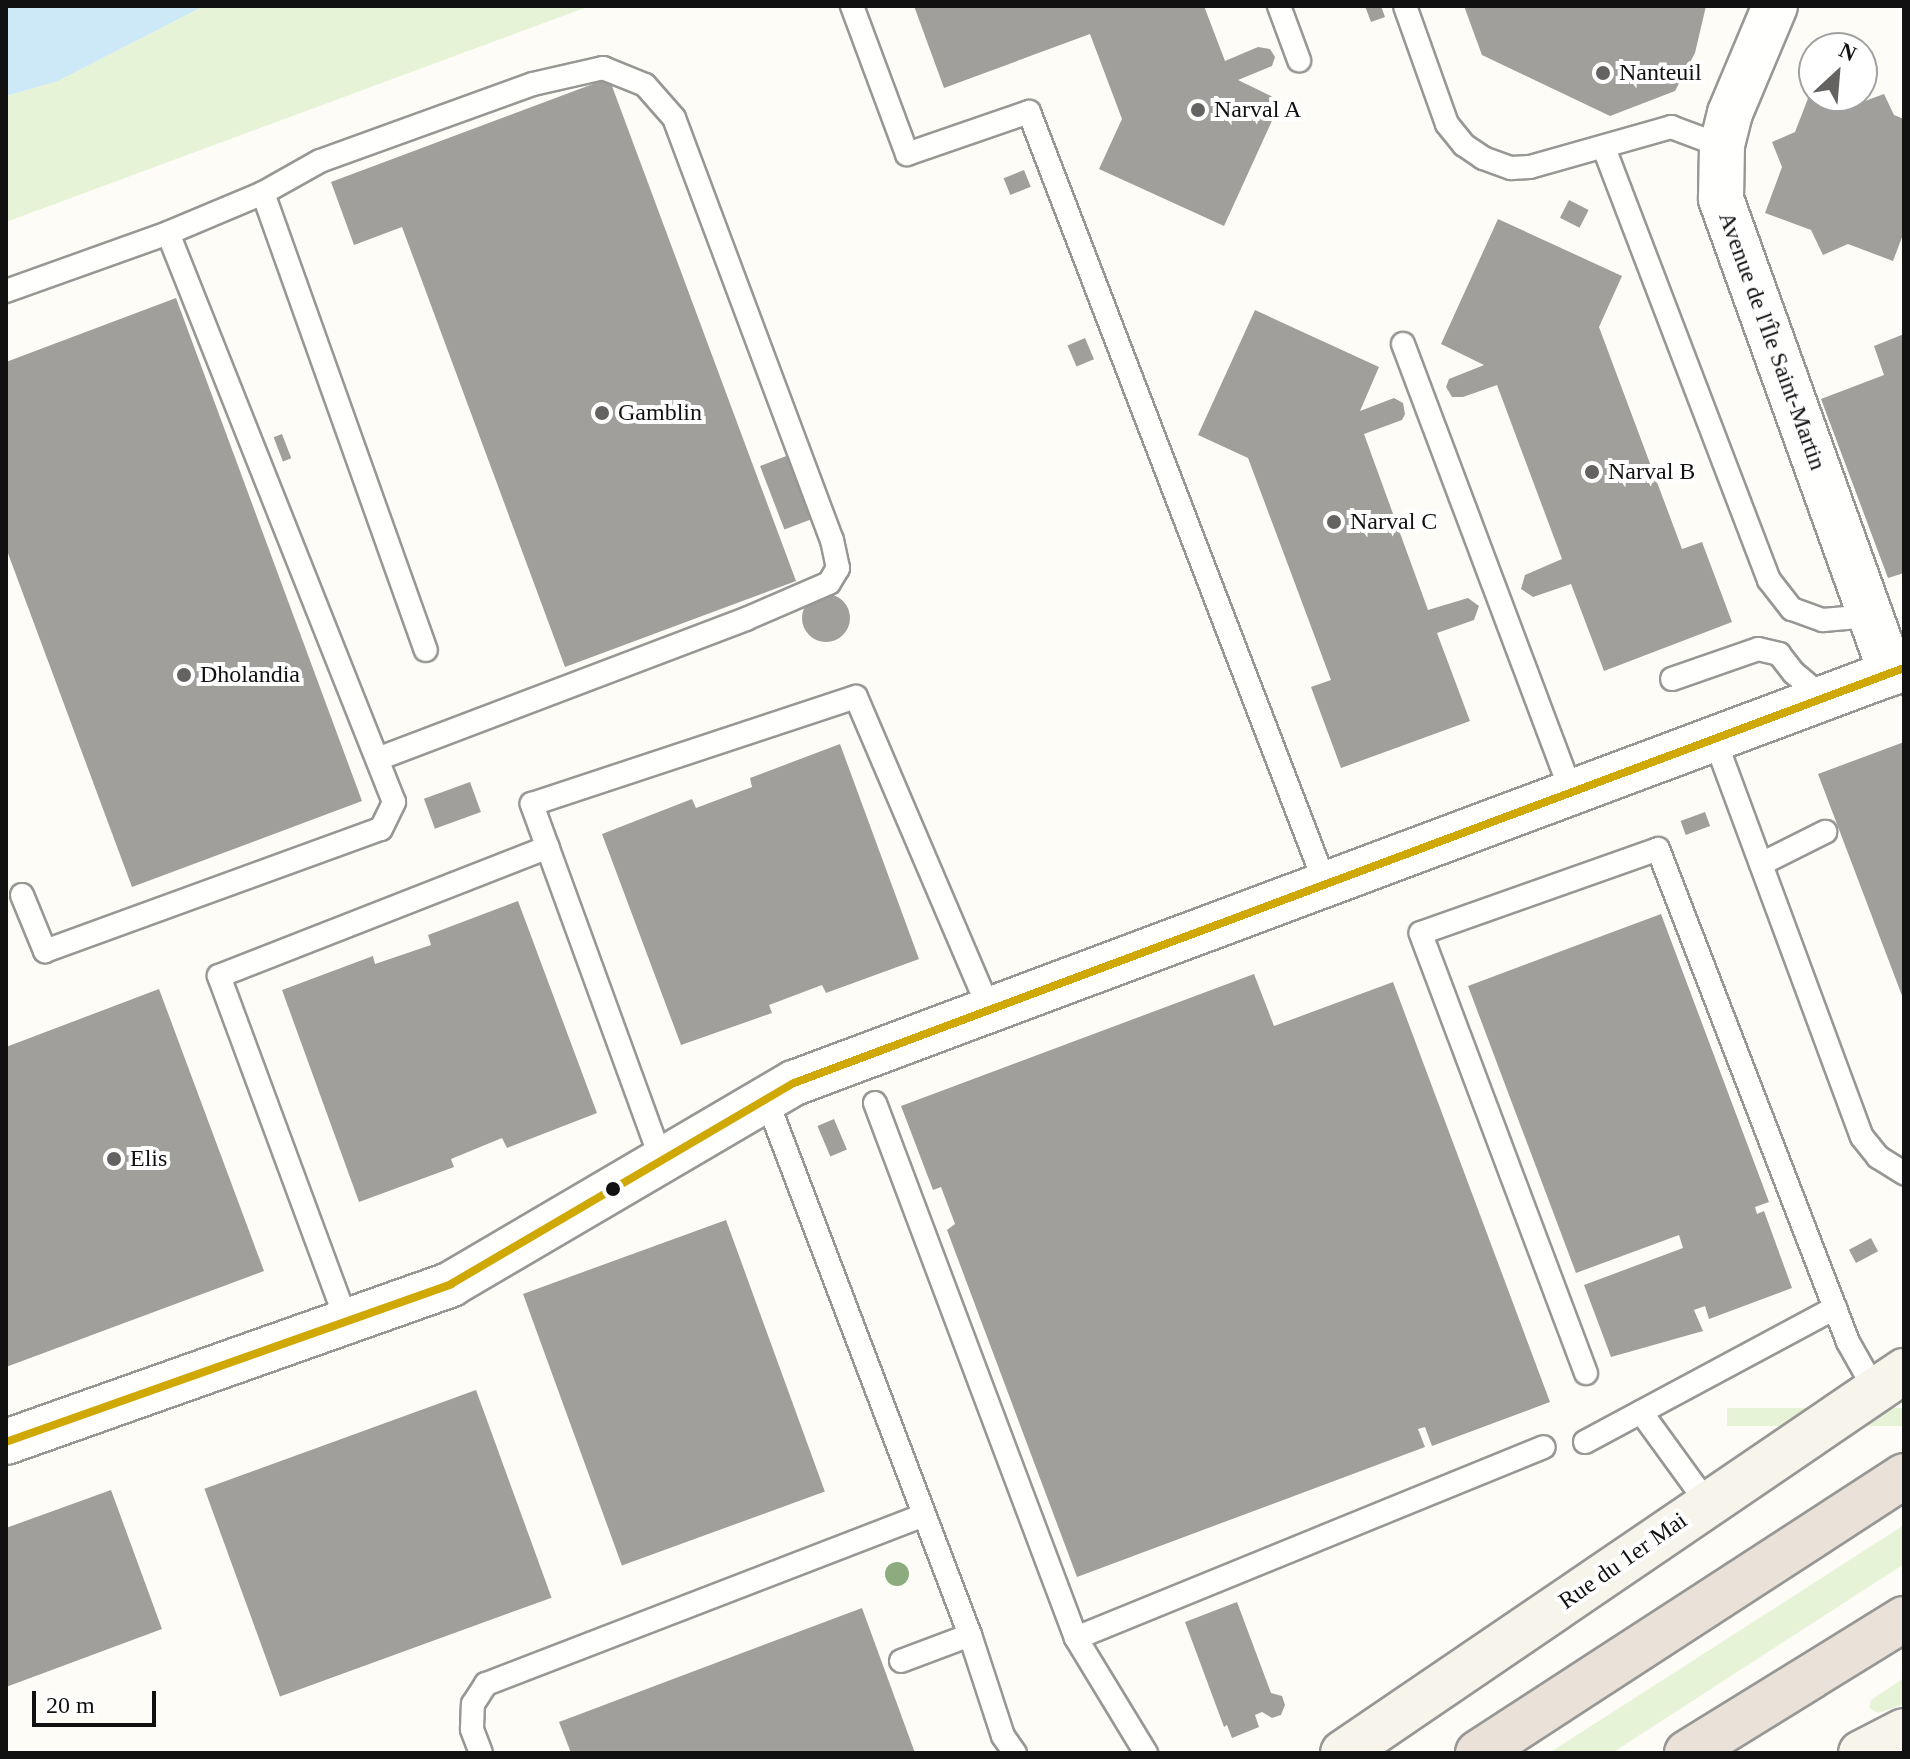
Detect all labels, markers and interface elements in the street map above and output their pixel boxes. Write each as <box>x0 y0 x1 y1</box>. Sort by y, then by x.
north arrow <box>1798 32 1878 112</box>
text: N <box>1835 37 1860 66</box>
place label: Nanteuil <box>1619 59 1702 87</box>
marker: Nanteuil <box>1594 64 1612 82</box>
place label: Narval A <box>1214 96 1303 124</box>
marker: Narval A <box>1189 101 1207 119</box>
street label: Avenue de l'Île Saint-Martin <box>1712 208 1832 474</box>
place label: Gamblin <box>618 399 702 427</box>
marker: Gamblin <box>593 404 611 422</box>
place label: Narval B <box>1608 458 1695 486</box>
marker: Narval B <box>1583 463 1601 481</box>
place label: Narval C <box>1350 508 1437 536</box>
marker: Narval C <box>1325 513 1343 531</box>
place label: Dholandia <box>200 661 300 689</box>
marker: Dholandia <box>175 666 193 684</box>
place label: Elis <box>130 1145 167 1173</box>
marker: Elis <box>105 1150 123 1168</box>
unlabelled marker <box>605 1181 621 1197</box>
street label: Rue du 1er Mai <box>1553 1506 1693 1616</box>
scale bar <box>36 1675 160 1725</box>
text: 20 m <box>46 1692 95 1718</box>

